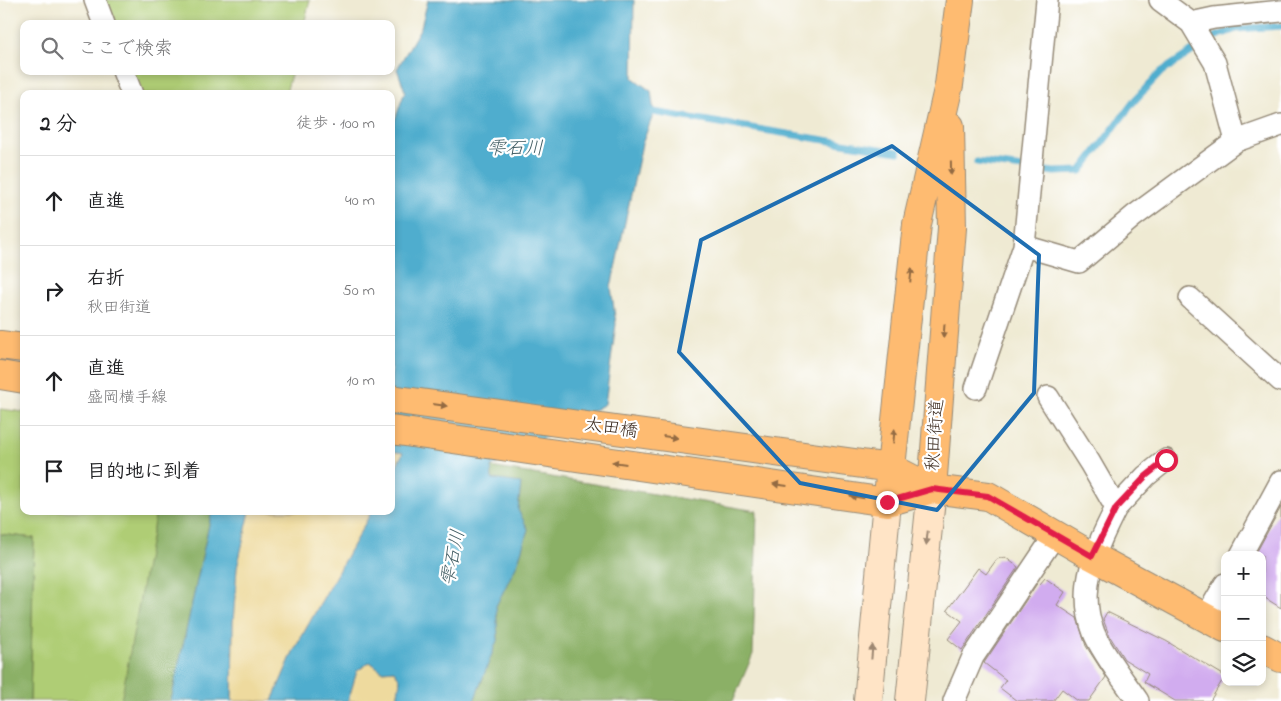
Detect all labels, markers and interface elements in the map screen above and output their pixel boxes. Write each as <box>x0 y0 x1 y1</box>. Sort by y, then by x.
search box <box>20 20 395 75</box>
icon: search <box>38 34 66 62</box>
text: ここで検索 <box>78 36 173 63</box>
text: 2 分 <box>40 110 77 140</box>
text: 徒歩 · 100 m <box>296 112 375 136</box>
water label: 雫石川 <box>486 136 544 163</box>
one-way arrow <box>947 161 955 177</box>
icon: ahead <box>40 187 68 215</box>
text: 直進 <box>87 189 125 216</box>
text: 40 m <box>345 189 375 213</box>
text: 右折 <box>87 266 125 293</box>
one-way arrow <box>907 267 915 283</box>
icon: right <box>40 277 68 305</box>
text: 50 m <box>343 279 375 303</box>
text: 秋田街道 <box>87 296 151 320</box>
one-way arrow <box>940 323 948 339</box>
text: 直進 <box>87 356 125 383</box>
icon: ahead <box>40 367 68 395</box>
text: 10 m <box>347 369 375 393</box>
text: 盛岡横手線 <box>87 386 167 410</box>
street label: 秋田街道 <box>921 398 951 472</box>
one-way arrow <box>432 401 448 409</box>
street label: 太田橋 <box>582 412 640 446</box>
one-way arrow <box>891 428 899 444</box>
one-way arrow <box>662 433 678 441</box>
route start <box>1155 449 1178 472</box>
icon: arrive <box>40 457 68 485</box>
one-way arrow <box>611 458 627 466</box>
text: 目的地に到着 <box>87 459 201 486</box>
one-way arrow <box>771 481 787 489</box>
route end <box>876 491 899 514</box>
one-way arrow <box>849 493 865 501</box>
water label: 雫石川 <box>435 527 473 589</box>
one-way arrow <box>923 530 931 546</box>
map controls <box>1221 551 1266 686</box>
button: + <box>1221 551 1266 596</box>
button: − <box>1221 596 1266 641</box>
button: layers <box>1221 641 1266 686</box>
one-way arrow <box>869 644 877 660</box>

